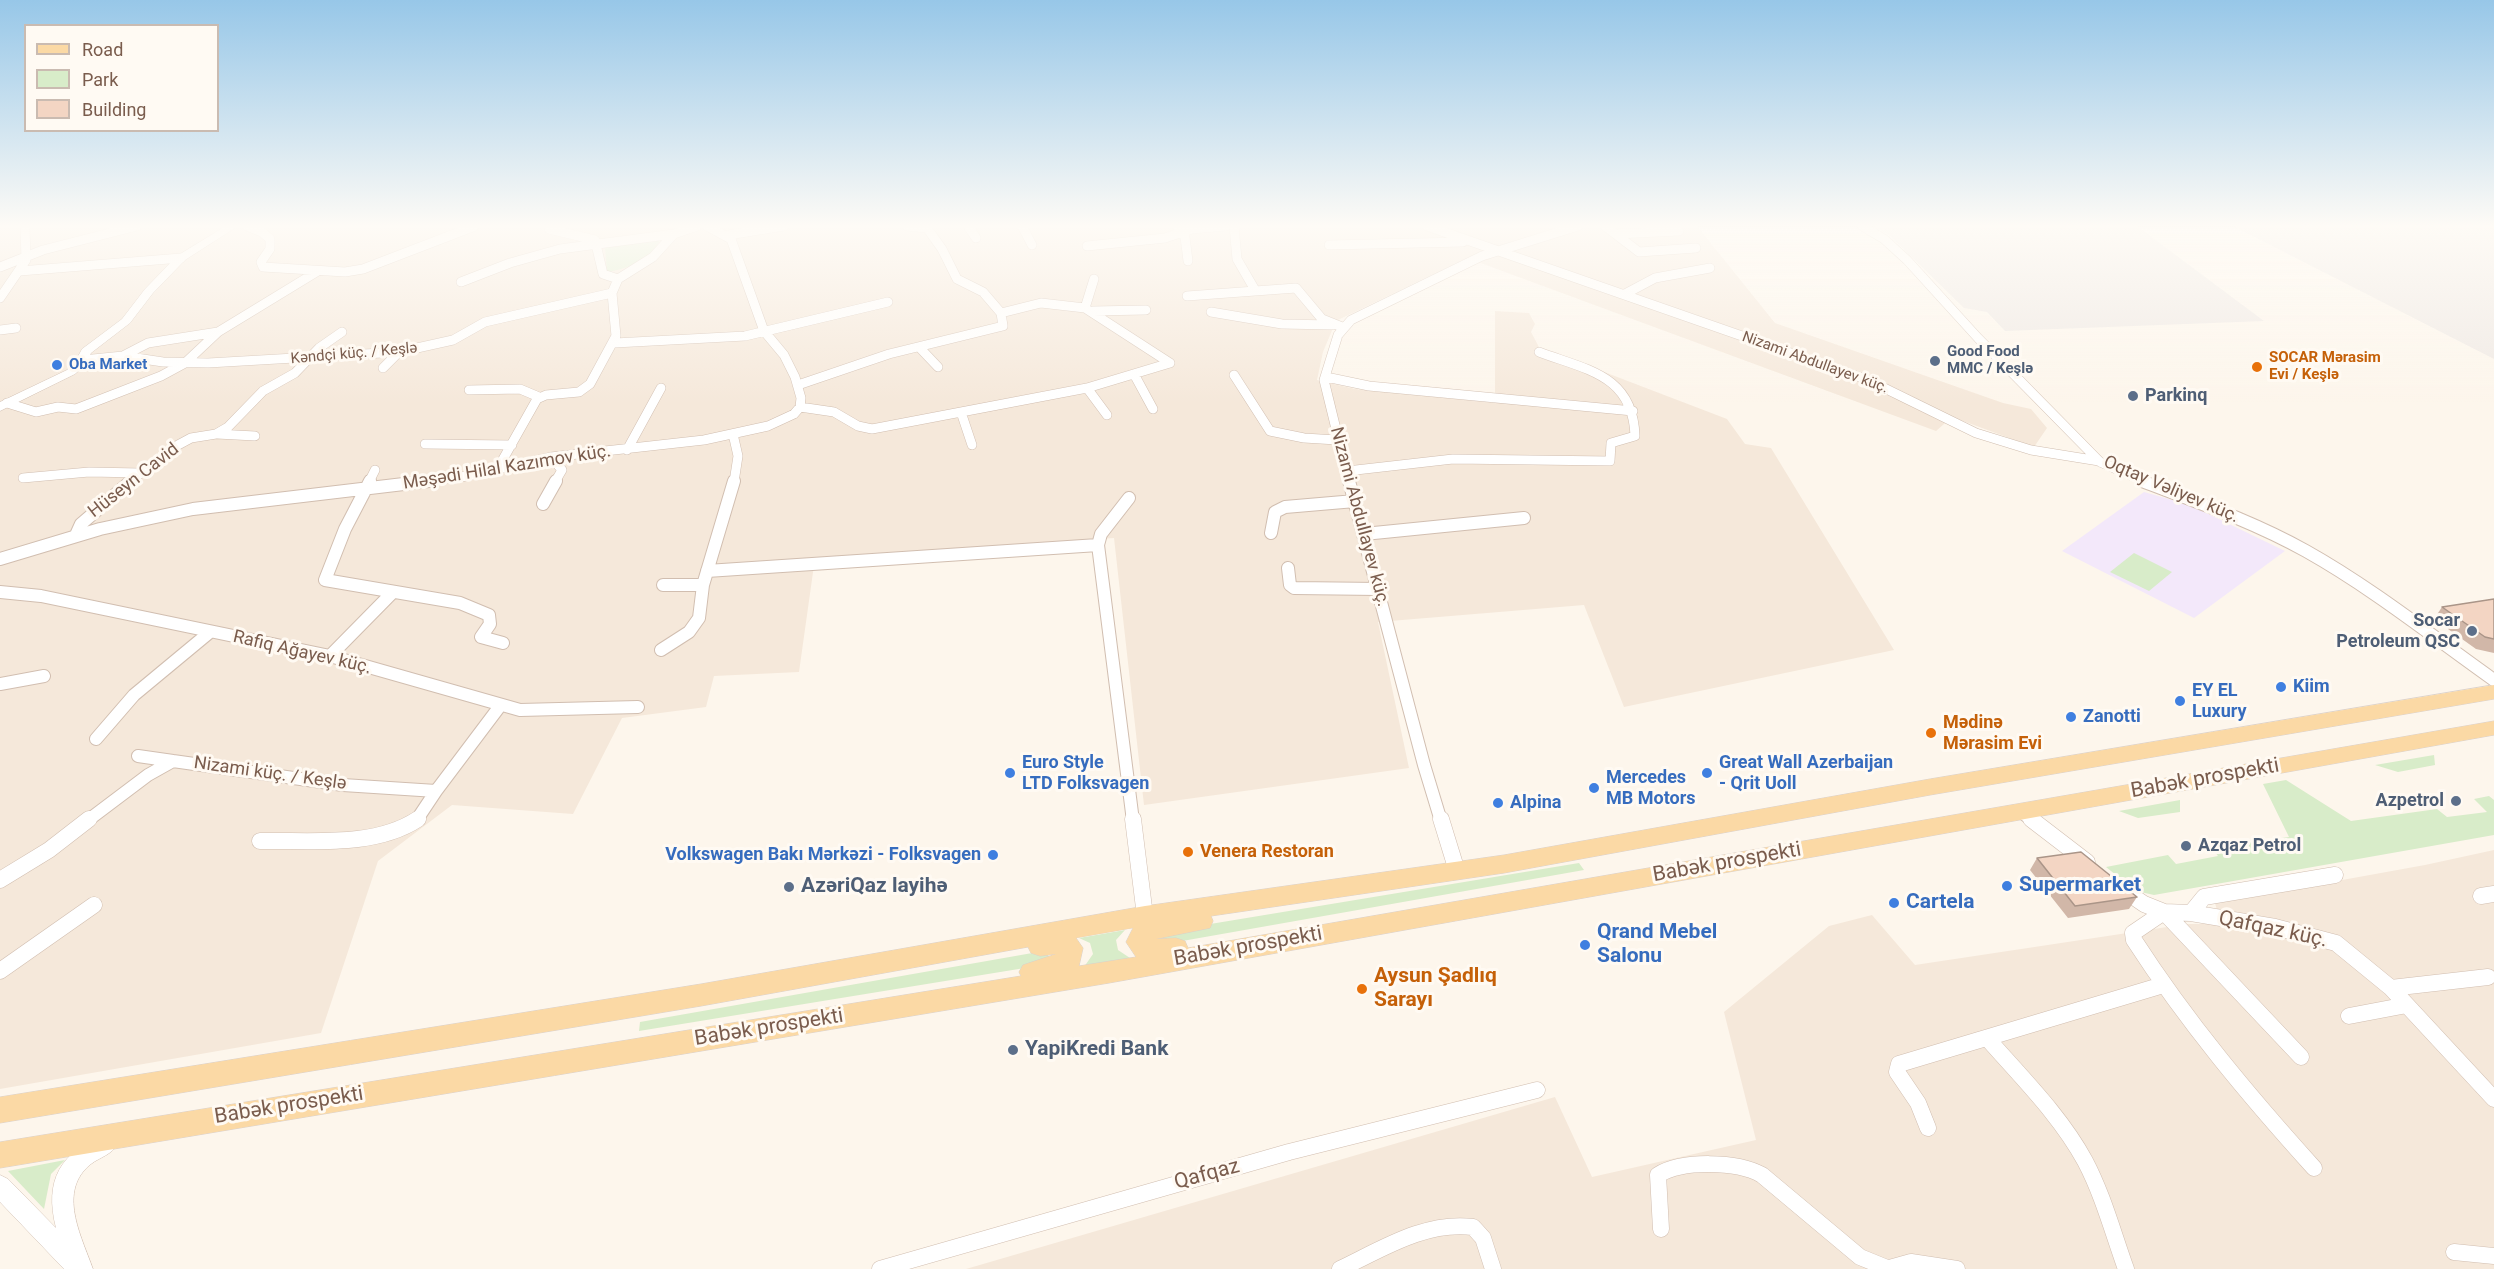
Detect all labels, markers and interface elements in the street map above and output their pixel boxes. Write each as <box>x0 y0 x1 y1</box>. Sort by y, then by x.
legend <box>24 24 219 132</box>
text: Road <box>82 39 123 60</box>
text: Park <box>82 69 118 90</box>
text: Building <box>82 99 146 120</box>
street label: Nizami Abdullayev küç. <box>1739 328 1891 398</box>
street label: Kəndçi küç. / Keşlə <box>290 339 418 369</box>
place label: Good Food MMC / Keşlə <box>1947 343 2033 378</box>
place label: SOCAR Mərasim Evi / Keşlə <box>2269 349 2381 384</box>
marker: Good Food MMC / Keşlə <box>1928 354 1942 368</box>
place label: Oba Market <box>69 356 147 374</box>
marker: Oba Market <box>50 358 64 372</box>
marker: SOCAR Mərasim Evi / Keşlə <box>2250 360 2264 374</box>
place label: Parkinq <box>2145 385 2207 407</box>
marker: Parkinq <box>2126 389 2140 403</box>
street label: Nizami Abdullayev küç. <box>1325 425 1393 609</box>
street label: Hüseyn Cavid <box>84 439 184 523</box>
street label: Məşədi Hilal Kazımov küç. <box>402 441 612 495</box>
street label: Oqtay Vəliyev küç. <box>2100 452 2242 528</box>
place label: Socar Petroleum QSC <box>2336 610 2460 652</box>
marker: Socar Petroleum QSC <box>2465 624 2479 638</box>
street label: Rafiq Ağayev küç. <box>231 627 373 679</box>
place label: Kiim <box>2293 676 2330 698</box>
place label: EY EL Luxury <box>2192 680 2247 722</box>
marker: Kiim <box>2274 680 2288 694</box>
marker: EY EL Luxury <box>2173 694 2187 708</box>
place label: Zanotti <box>2083 706 2141 728</box>
marker: Zanotti <box>2064 710 2078 724</box>
place label: Mədinə Mərasim Evi <box>1943 712 2042 754</box>
marker: Mədinə Mərasim Evi <box>1924 726 1938 740</box>
place label: Euro Style LTD Folksvagen <box>1022 752 1149 795</box>
place label: Great Wall Azerbaijan - Qrit Uoll <box>1719 752 1893 795</box>
street label: Nizami küç. / Keşlə <box>192 753 348 795</box>
street label: Babək prospekti <box>2129 754 2281 804</box>
marker: Euro Style LTD Folksvagen <box>1003 766 1017 780</box>
marker: Great Wall Azerbaijan - Qrit Uoll <box>1700 766 1714 780</box>
place label: Mercedes MB Motors <box>1606 767 1695 810</box>
marker: Mercedes MB Motors <box>1587 781 1601 795</box>
place label: Azpetrol <box>2375 790 2444 812</box>
place label: Alpina <box>1510 792 1561 814</box>
marker: Azpetrol <box>2449 794 2463 808</box>
marker: Alpina <box>1491 796 1505 810</box>
place label: Azqaz Petrol <box>2198 835 2301 857</box>
street label: Babək prospekti <box>1651 838 1803 888</box>
marker: Azqaz Petrol <box>2179 839 2193 853</box>
place label: Venera Restoran <box>1200 841 1334 863</box>
place label: Volkswagen Bakı Mərkəzi - Folksvagen <box>665 844 981 866</box>
marker: Venera Restoran <box>1181 845 1195 859</box>
marker: Volkswagen Bakı Mərkəzi - Folksvagen <box>986 848 1000 862</box>
place label: Supermarket <box>2019 873 2141 899</box>
place label: AzəriQaz layihə <box>801 874 948 900</box>
marker: Supermarket <box>2000 879 2014 893</box>
marker: AzəriQaz layihə <box>782 880 796 894</box>
place label: Cartela <box>1906 890 1974 916</box>
marker: Cartela <box>1887 896 1901 910</box>
street label: Qafqaz küç. <box>2216 906 2330 954</box>
place label: Qrand Mebel Salonu <box>1597 920 1717 970</box>
street label: Babək prospekti <box>1172 922 1324 972</box>
marker: Qrand Mebel Salonu <box>1578 938 1592 952</box>
place label: Aysun Şadlıq Sarayı <box>1374 964 1497 1014</box>
marker: Aysun Şadlıq Sarayı <box>1355 982 1369 996</box>
street label: Babək prospekti <box>693 1004 845 1052</box>
place label: YapiKredi Bank <box>1025 1037 1168 1063</box>
marker: YapiKredi Bank <box>1006 1043 1020 1057</box>
street label: Babək prospekti <box>213 1082 365 1130</box>
street label: Qafqaz <box>1172 1154 1242 1196</box>

